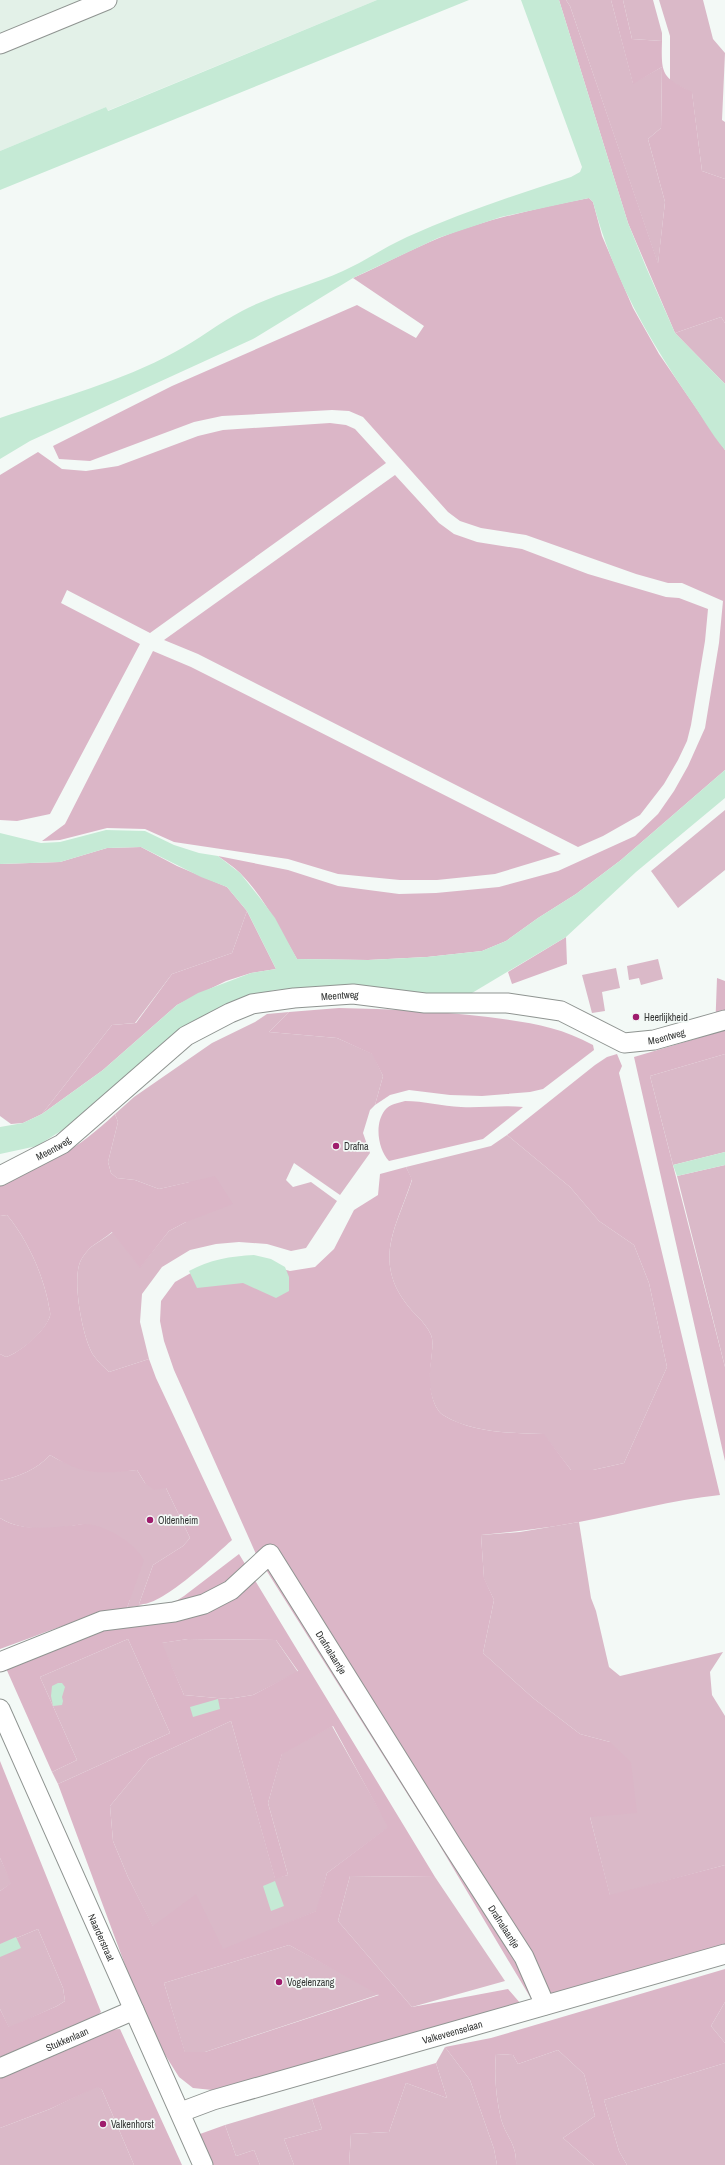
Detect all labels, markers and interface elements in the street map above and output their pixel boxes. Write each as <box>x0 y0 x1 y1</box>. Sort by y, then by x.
street label: Meentweg <box>321 987 360 1003</box>
place label: Heerlijkheid <box>644 1011 688 1024</box>
marker: Heerlijkheid <box>631 1012 641 1022</box>
street label: Meentweg <box>647 1025 687 1047</box>
street label: Meentweg <box>34 1133 74 1163</box>
place label: Drafna <box>344 1140 369 1153</box>
marker: Drafna <box>331 1141 341 1151</box>
place label: Oldenheim <box>158 1514 198 1527</box>
marker: Oldenheim <box>145 1515 155 1525</box>
street label: Drafnalaantje <box>313 1628 350 1677</box>
street label: Drafnalaantje <box>486 1902 523 1951</box>
street label: Naarderstraat <box>86 1912 118 1964</box>
place label: Vogelenzang <box>287 1976 335 1989</box>
marker: Vogelenzang <box>274 1977 284 1987</box>
street label: Valkeveenselaan <box>421 2017 484 2047</box>
street label: Stukkenlaan <box>44 2024 90 2054</box>
place label: Valkenhorst <box>111 2118 154 2131</box>
marker: Valkenhorst <box>98 2119 108 2129</box>

